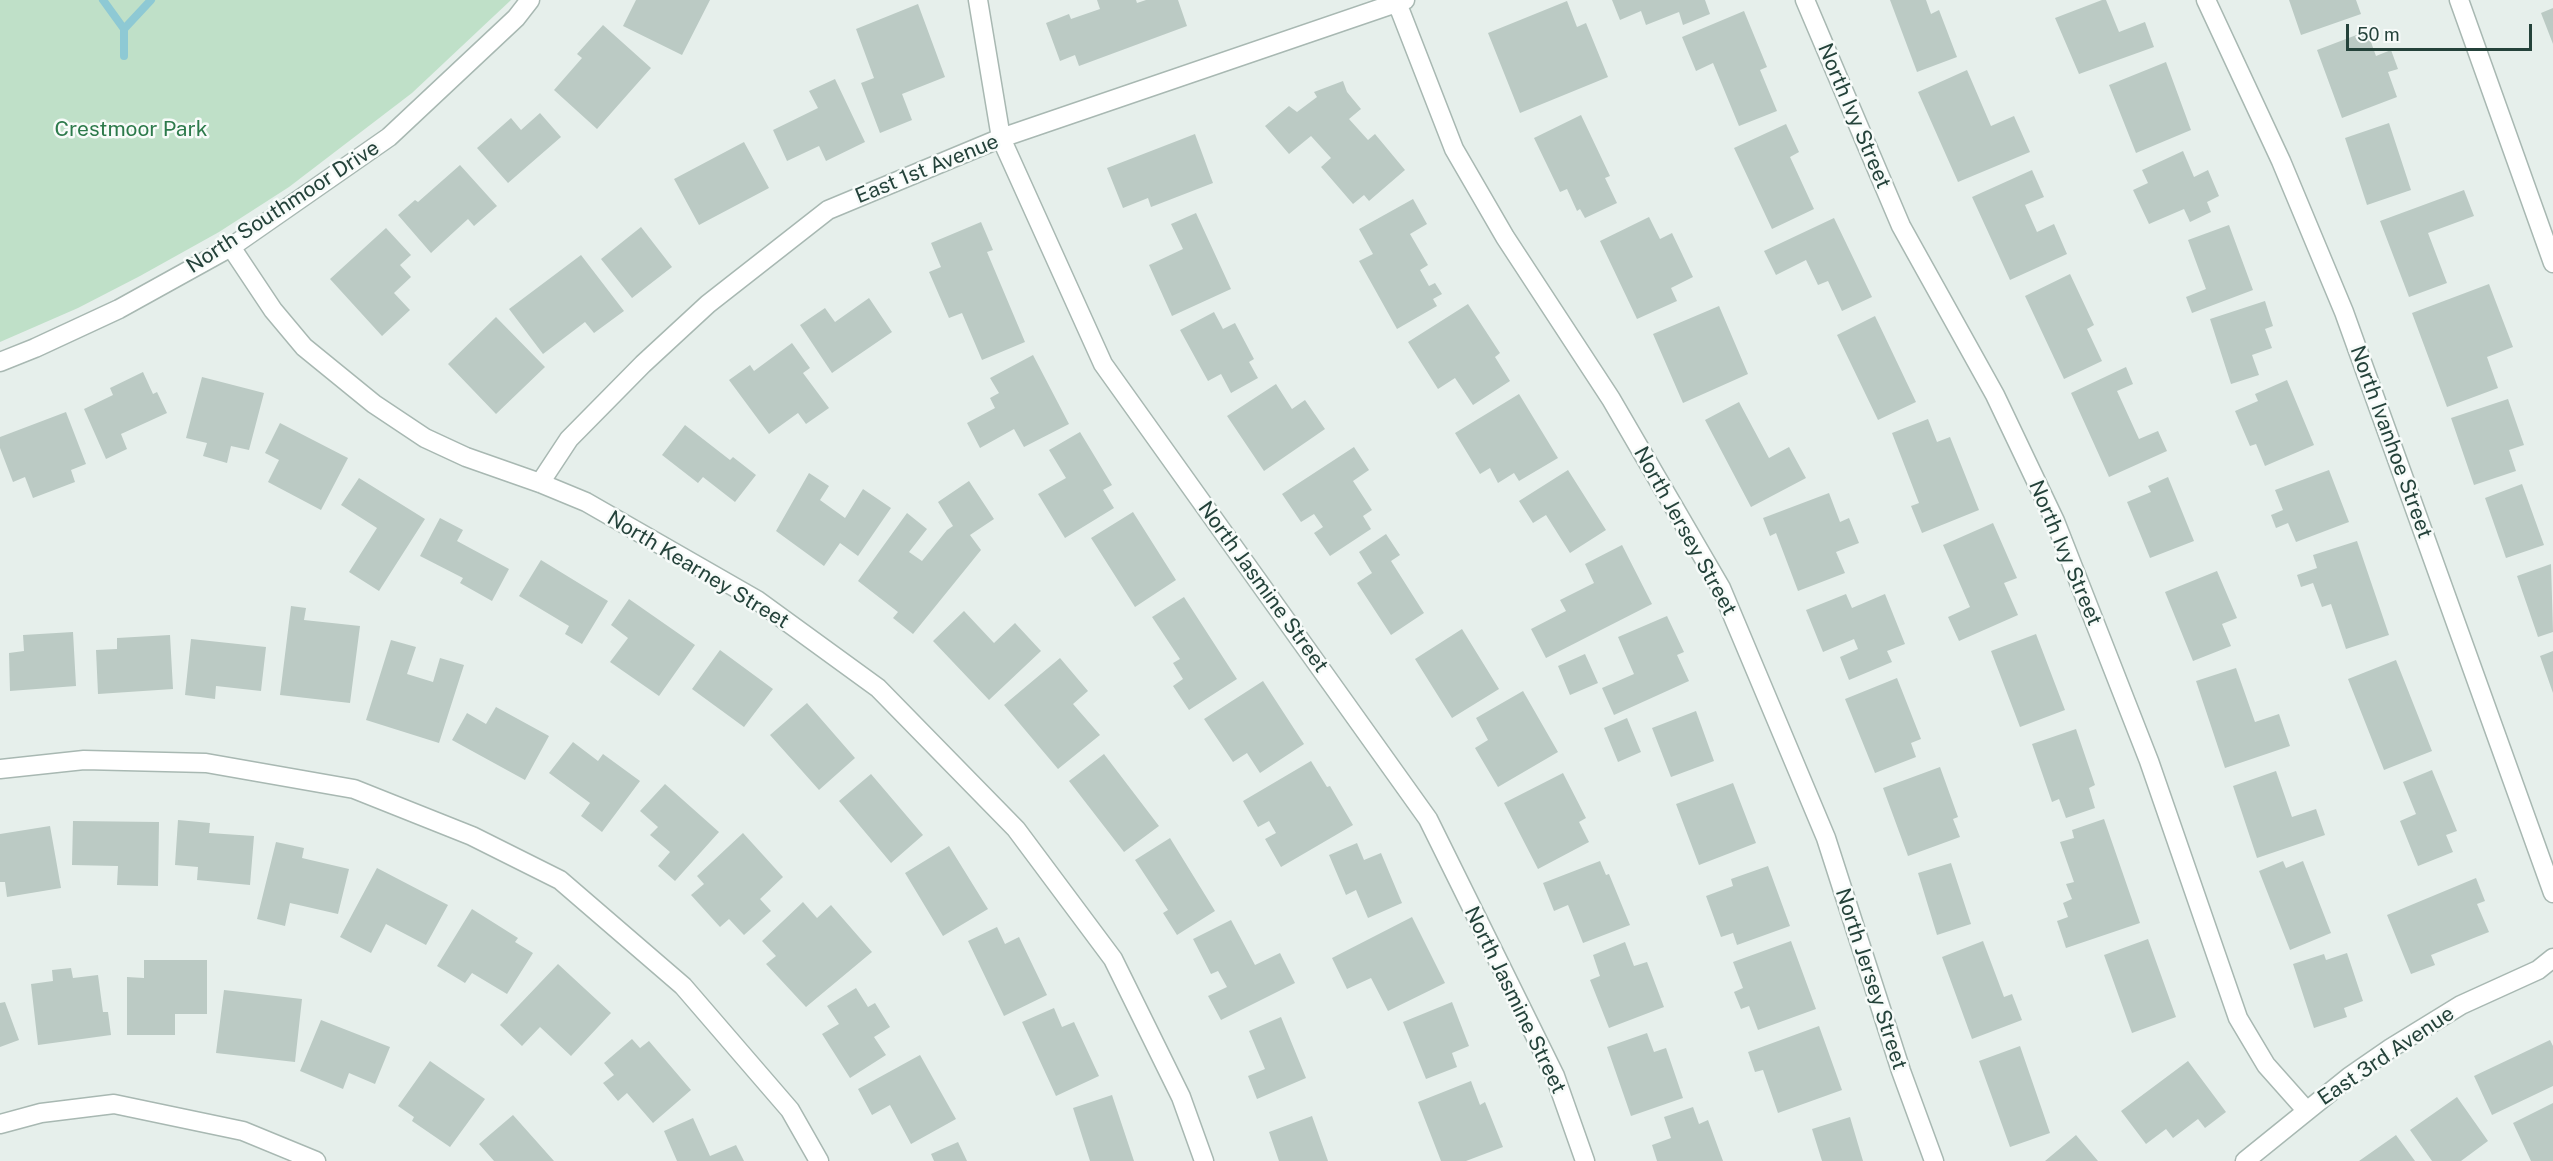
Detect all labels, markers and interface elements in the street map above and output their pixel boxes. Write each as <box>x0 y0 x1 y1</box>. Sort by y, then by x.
scale bar <box>2349 12 2535 50</box>
text: 50 m <box>2357 24 2400 45</box>
street label: North Ivy Street <box>1812 40 1896 192</box>
park label: Crestmoor Park <box>55 117 207 143</box>
street label: East 1st Avenue <box>852 129 1002 209</box>
street label: North Southmoor Drive <box>182 135 384 279</box>
street label: North Ivanhoe Street <box>2344 342 2438 542</box>
street label: North Jersey Street <box>1628 442 1742 620</box>
street label: North Ivy Street <box>2023 477 2107 629</box>
street label: North Jasmine Street <box>1193 497 1333 677</box>
street label: North Kearney Street <box>602 506 794 634</box>
street label: North Jersey Street <box>1830 885 1912 1073</box>
street label: North Jasmine Street <box>1459 902 1571 1098</box>
street label: East 3rd Avenue <box>2313 1001 2459 1111</box>

